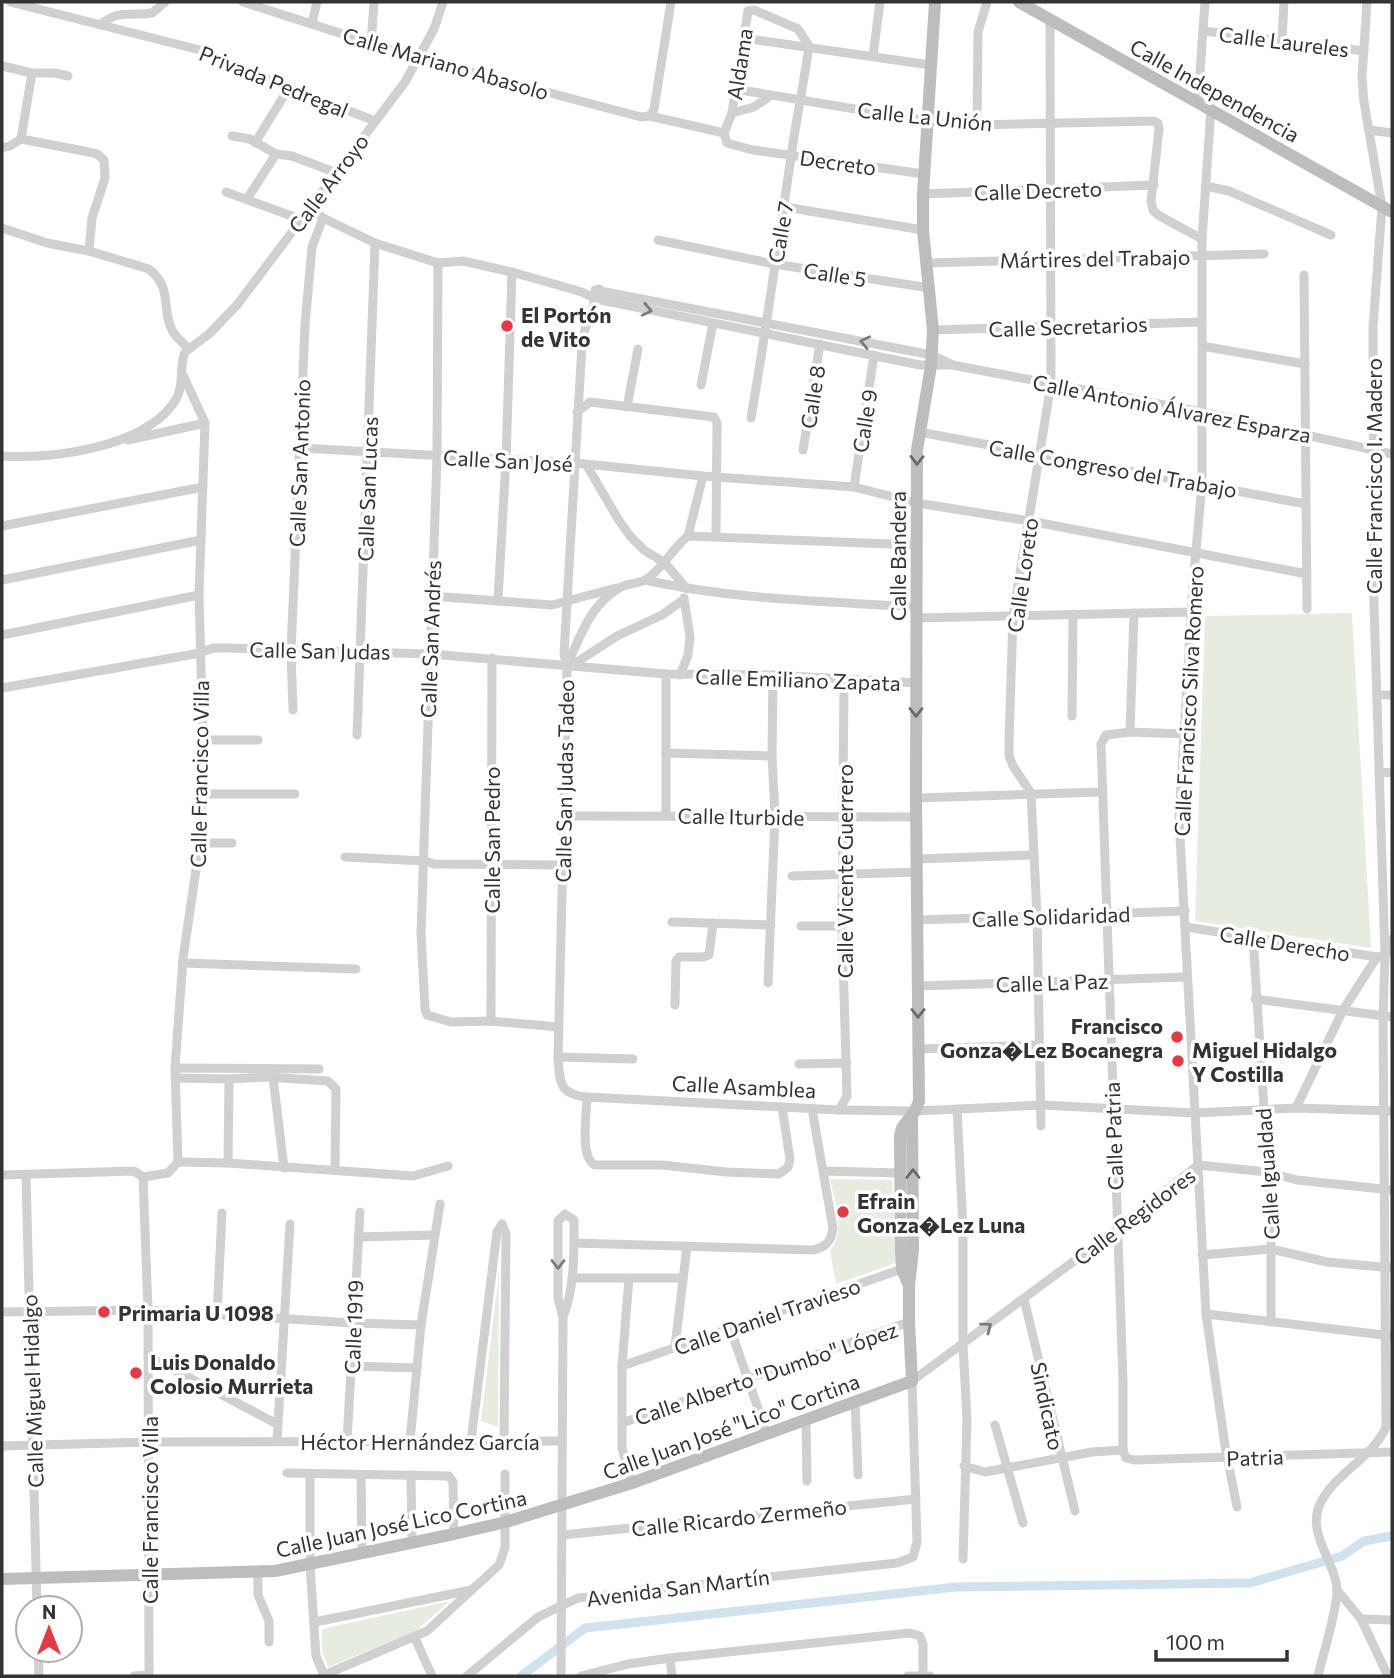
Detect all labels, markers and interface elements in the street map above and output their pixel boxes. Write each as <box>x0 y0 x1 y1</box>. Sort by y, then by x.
street label: Calle Laureles <box>1217 21 1351 61</box>
street label: Calle Mariano Abasolo <box>340 22 552 104</box>
street label: Aldama <box>721 26 757 102</box>
street label: Calle Independencia <box>1126 33 1304 147</box>
street label: Privada Pedregal <box>196 40 352 122</box>
street label: Calle La Unión <box>856 96 994 136</box>
street label: Calle Arroyo <box>283 129 373 237</box>
street label: Decreto <box>798 144 878 180</box>
street label: Calle Decreto <box>974 175 1102 205</box>
street label: Calle 7 <box>762 199 798 265</box>
street label: Mártires del Trabajo <box>999 244 1191 272</box>
street label: Calle 5 <box>802 257 868 291</box>
one-way arrow <box>641 301 653 316</box>
place label: El Portón de Vito <box>521 302 611 351</box>
street label: Calle Secretarios <box>988 311 1148 341</box>
marker: El Portón de Vito <box>499 318 515 334</box>
one-way arrow <box>859 335 871 350</box>
street label: Calle Francisco I. Madero <box>1361 358 1386 594</box>
street label: Calle 8 <box>795 363 829 431</box>
street label: Calle Antonio Álvarez Esparza <box>1031 369 1313 447</box>
street label: Calle San Antonio <box>284 379 314 547</box>
street label: Calle 9 <box>847 387 881 455</box>
street label: Calle San Lucas <box>352 416 382 562</box>
street label: Calle Congreso del Trabajo <box>987 434 1239 502</box>
street label: Calle San José <box>443 444 573 476</box>
one-way arrow <box>910 455 925 466</box>
street label: Calle Bandera <box>885 491 910 621</box>
street label: Calle Loreto <box>1002 516 1042 634</box>
street label: Calle San Andrés <box>415 560 445 718</box>
street label: Calle Francisco Silva Romero <box>1168 565 1208 837</box>
street label: Calle San Judas <box>249 636 391 664</box>
street label: Calle Emiliano Zapata <box>695 663 901 695</box>
street label: Calle San Judas Tadeo <box>550 679 578 883</box>
street label: Calle Francisco Villa <box>185 680 213 868</box>
one-way arrow <box>908 707 924 718</box>
street label: Calle Vicente Guerrero <box>832 764 857 978</box>
street label: Calle San Pedro <box>479 766 504 914</box>
street label: Calle Iturbide <box>677 802 805 830</box>
street label: Calle Solidaridad <box>971 901 1131 931</box>
street label: Calle Derecho <box>1218 920 1352 966</box>
street label: Calle La Paz <box>995 968 1109 996</box>
one-way arrow <box>910 1008 926 1019</box>
place label: Francisco Gonza�Lez Bocanegra <box>940 1013 1163 1062</box>
marker: Francisco Gonza�Lez Bocanegra <box>1169 1029 1185 1045</box>
place label: Miguel Hidalgo Y Costilla <box>1192 1037 1337 1086</box>
marker: Miguel Hidalgo Y Costilla <box>1170 1053 1186 1069</box>
street label: Calle Asamblea <box>671 1070 817 1102</box>
street label: Calle Patria <box>1099 1081 1127 1191</box>
street label: Calle Igualdad <box>1250 1107 1284 1241</box>
street label: Calle Regidores <box>1068 1162 1200 1270</box>
one-way arrow <box>905 1169 921 1179</box>
place label: Efrain Gonza�Lez Luna <box>857 1188 1025 1237</box>
marker: Efrain Gonza�Lez Luna <box>835 1204 851 1220</box>
one-way arrow <box>550 1259 566 1270</box>
street label: Calle Daniel Travieso <box>671 1272 863 1360</box>
street label: Calle 1919 <box>339 1279 367 1375</box>
street label: Calle Miguel Hidalgo <box>16 1294 48 1488</box>
place label: Primaria U 1098 <box>118 1300 274 1325</box>
marker: Primaria U 1098 <box>96 1304 112 1320</box>
street label: Calle Alberto "Dumbo" López <box>631 1316 901 1430</box>
one-way arrow <box>979 1322 992 1335</box>
place label: Luis Donaldo Colosio Murrieta <box>150 1349 313 1398</box>
street label: Sindicato <box>1026 1360 1070 1452</box>
marker: Luis Donaldo Colosio Murrieta <box>128 1365 144 1381</box>
street label: Calle Juan José "Lico" Cortina <box>599 1368 863 1484</box>
street label: Calle Francisco Villa <box>137 1416 162 1604</box>
street label: Héctor Hernández García <box>300 1429 540 1454</box>
street label: Patria <box>1226 1444 1284 1470</box>
street label: Calle Juan José Lico Cortina <box>273 1484 529 1562</box>
street label: Calle Ricardo Zermeño <box>630 1493 848 1541</box>
street label: Avenida San Martín <box>585 1563 771 1611</box>
north arrow <box>14 1594 84 1664</box>
text: N <box>42 1600 56 1623</box>
scale bar <box>1156 1618 1287 1662</box>
text: 100 m <box>1166 1629 1225 1654</box>

